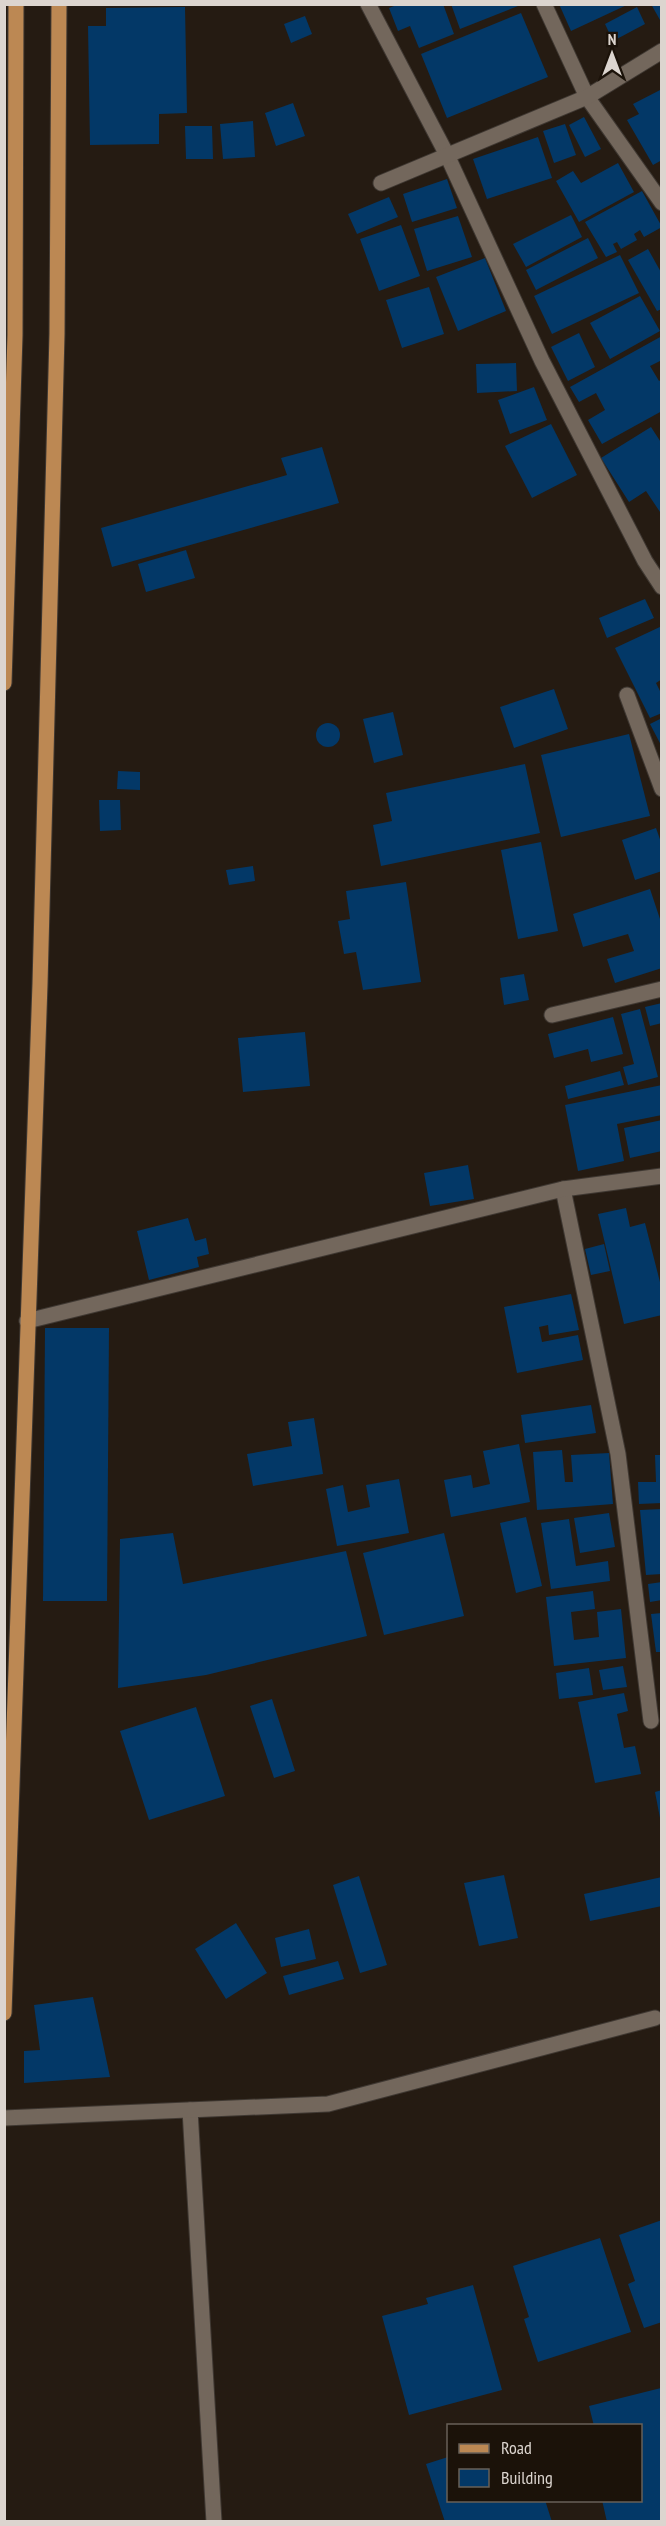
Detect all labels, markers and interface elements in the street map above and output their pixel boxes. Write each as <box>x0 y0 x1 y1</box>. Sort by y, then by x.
north arrow <box>582 24 642 84</box>
text: N <box>608 29 616 49</box>
legend <box>447 2424 642 2502</box>
text: Road <box>501 2436 532 2459</box>
text: Building <box>501 2466 553 2489</box>

